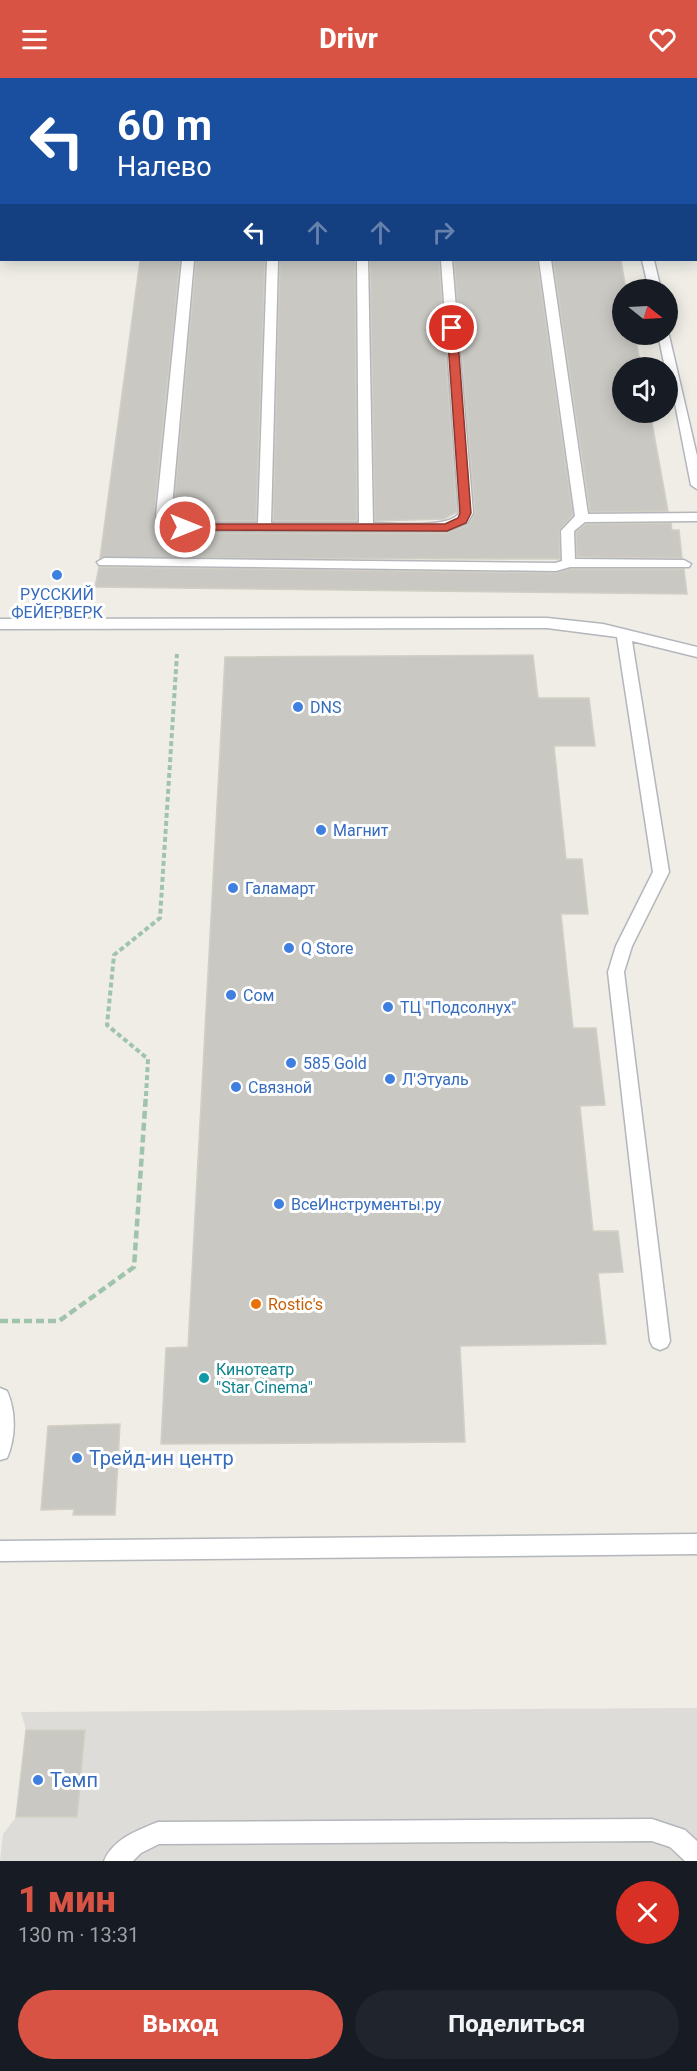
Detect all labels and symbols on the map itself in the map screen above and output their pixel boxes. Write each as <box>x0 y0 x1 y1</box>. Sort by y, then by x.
north arrow <box>612 279 678 345</box>
pin <box>426 302 477 353</box>
position arrow <box>153 495 217 559</box>
marker: РУССКИЙ ФЕЙЕРВЕРК <box>50 568 64 582</box>
place label: РУССКИЙ ФЕЙЕРВЕРК <box>11 585 103 622</box>
place label: DNS <box>310 698 341 717</box>
marker: DNS <box>291 700 305 714</box>
place label: Магнит <box>333 821 389 840</box>
marker: Магнит <box>314 823 328 837</box>
place label: Галамарт <box>245 879 316 898</box>
marker: Галамарт <box>226 881 240 895</box>
place label: Q Store <box>301 939 353 958</box>
marker: Q Store <box>282 941 296 955</box>
place label: Сом <box>243 986 274 1005</box>
marker: Сом <box>224 988 238 1002</box>
place label: ТЦ "Подсолнух" <box>400 998 516 1017</box>
marker: ТЦ "Подсолнух" <box>381 1000 395 1014</box>
place label: 585 Gold <box>303 1054 367 1073</box>
marker: 585 Gold <box>284 1056 298 1070</box>
place label: Л'Этуаль <box>402 1070 469 1089</box>
marker: Л'Этуаль <box>383 1072 397 1086</box>
place label: Связной <box>248 1078 312 1097</box>
marker: Связной <box>229 1080 243 1094</box>
place label: ВсеИнструменты.ру <box>291 1195 442 1214</box>
marker: ВсеИнструменты.ру <box>272 1197 286 1211</box>
place label: Rostic's <box>268 1295 323 1314</box>
marker: Rostic's <box>249 1297 263 1311</box>
place label: Кинотеатр "Star Cinema" <box>216 1360 313 1397</box>
marker: Кинотеатр "Star Cinema" <box>197 1371 211 1385</box>
place label: Трейд-ин центр <box>89 1446 234 1470</box>
marker: Трейд-ин центр <box>70 1451 84 1465</box>
place label: Темп <box>50 1768 98 1792</box>
marker: Темп <box>31 1773 45 1787</box>

